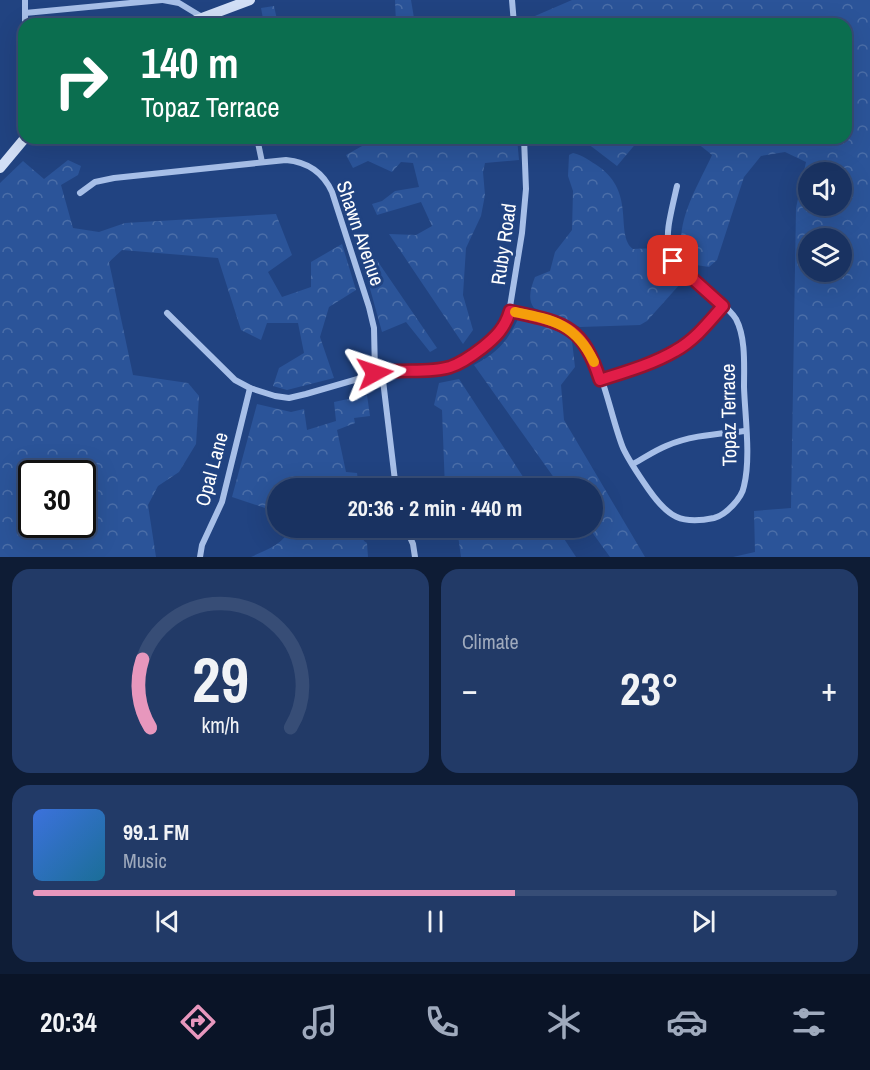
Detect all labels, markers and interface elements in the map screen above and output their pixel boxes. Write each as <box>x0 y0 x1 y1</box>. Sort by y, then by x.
text: 140 m <box>141 35 239 91</box>
icon: right <box>42 42 120 120</box>
text: Topaz Terrace <box>141 89 280 125</box>
map controls <box>798 162 852 282</box>
button: sound <box>798 162 852 216</box>
street label: Shawn Avenue <box>330 177 392 289</box>
street label: Ruby Road <box>484 201 522 287</box>
button: layers <box>798 228 852 282</box>
pin <box>647 235 698 286</box>
icon: arrive <box>656 244 689 277</box>
position arrow <box>343 341 407 405</box>
street label: Topaz Terrace <box>714 363 742 467</box>
street label: Opal Lane <box>188 429 234 509</box>
speed limit sign: 30 <box>18 460 96 538</box>
text: 20:36 · 2 min · 440 m <box>348 493 522 523</box>
text: Climate <box>462 628 519 655</box>
text: 29 <box>192 637 249 721</box>
text: 23° <box>620 658 679 719</box>
text: − <box>462 667 478 711</box>
text: + <box>821 667 837 711</box>
text: km/h <box>201 711 240 740</box>
text: 99.1 FM <box>123 817 189 847</box>
text: Music <box>123 847 167 874</box>
icon: previous <box>151 905 184 938</box>
icon: pause <box>419 905 452 938</box>
icon: next <box>687 905 720 938</box>
icon: directions <box>177 1001 219 1043</box>
icon: music <box>299 1001 341 1043</box>
icon: phone <box>421 1001 463 1043</box>
icon: climate <box>543 1001 585 1043</box>
icon: car <box>666 1001 708 1043</box>
icon: filters <box>788 1001 830 1043</box>
text: 20:34 <box>40 1004 97 1040</box>

